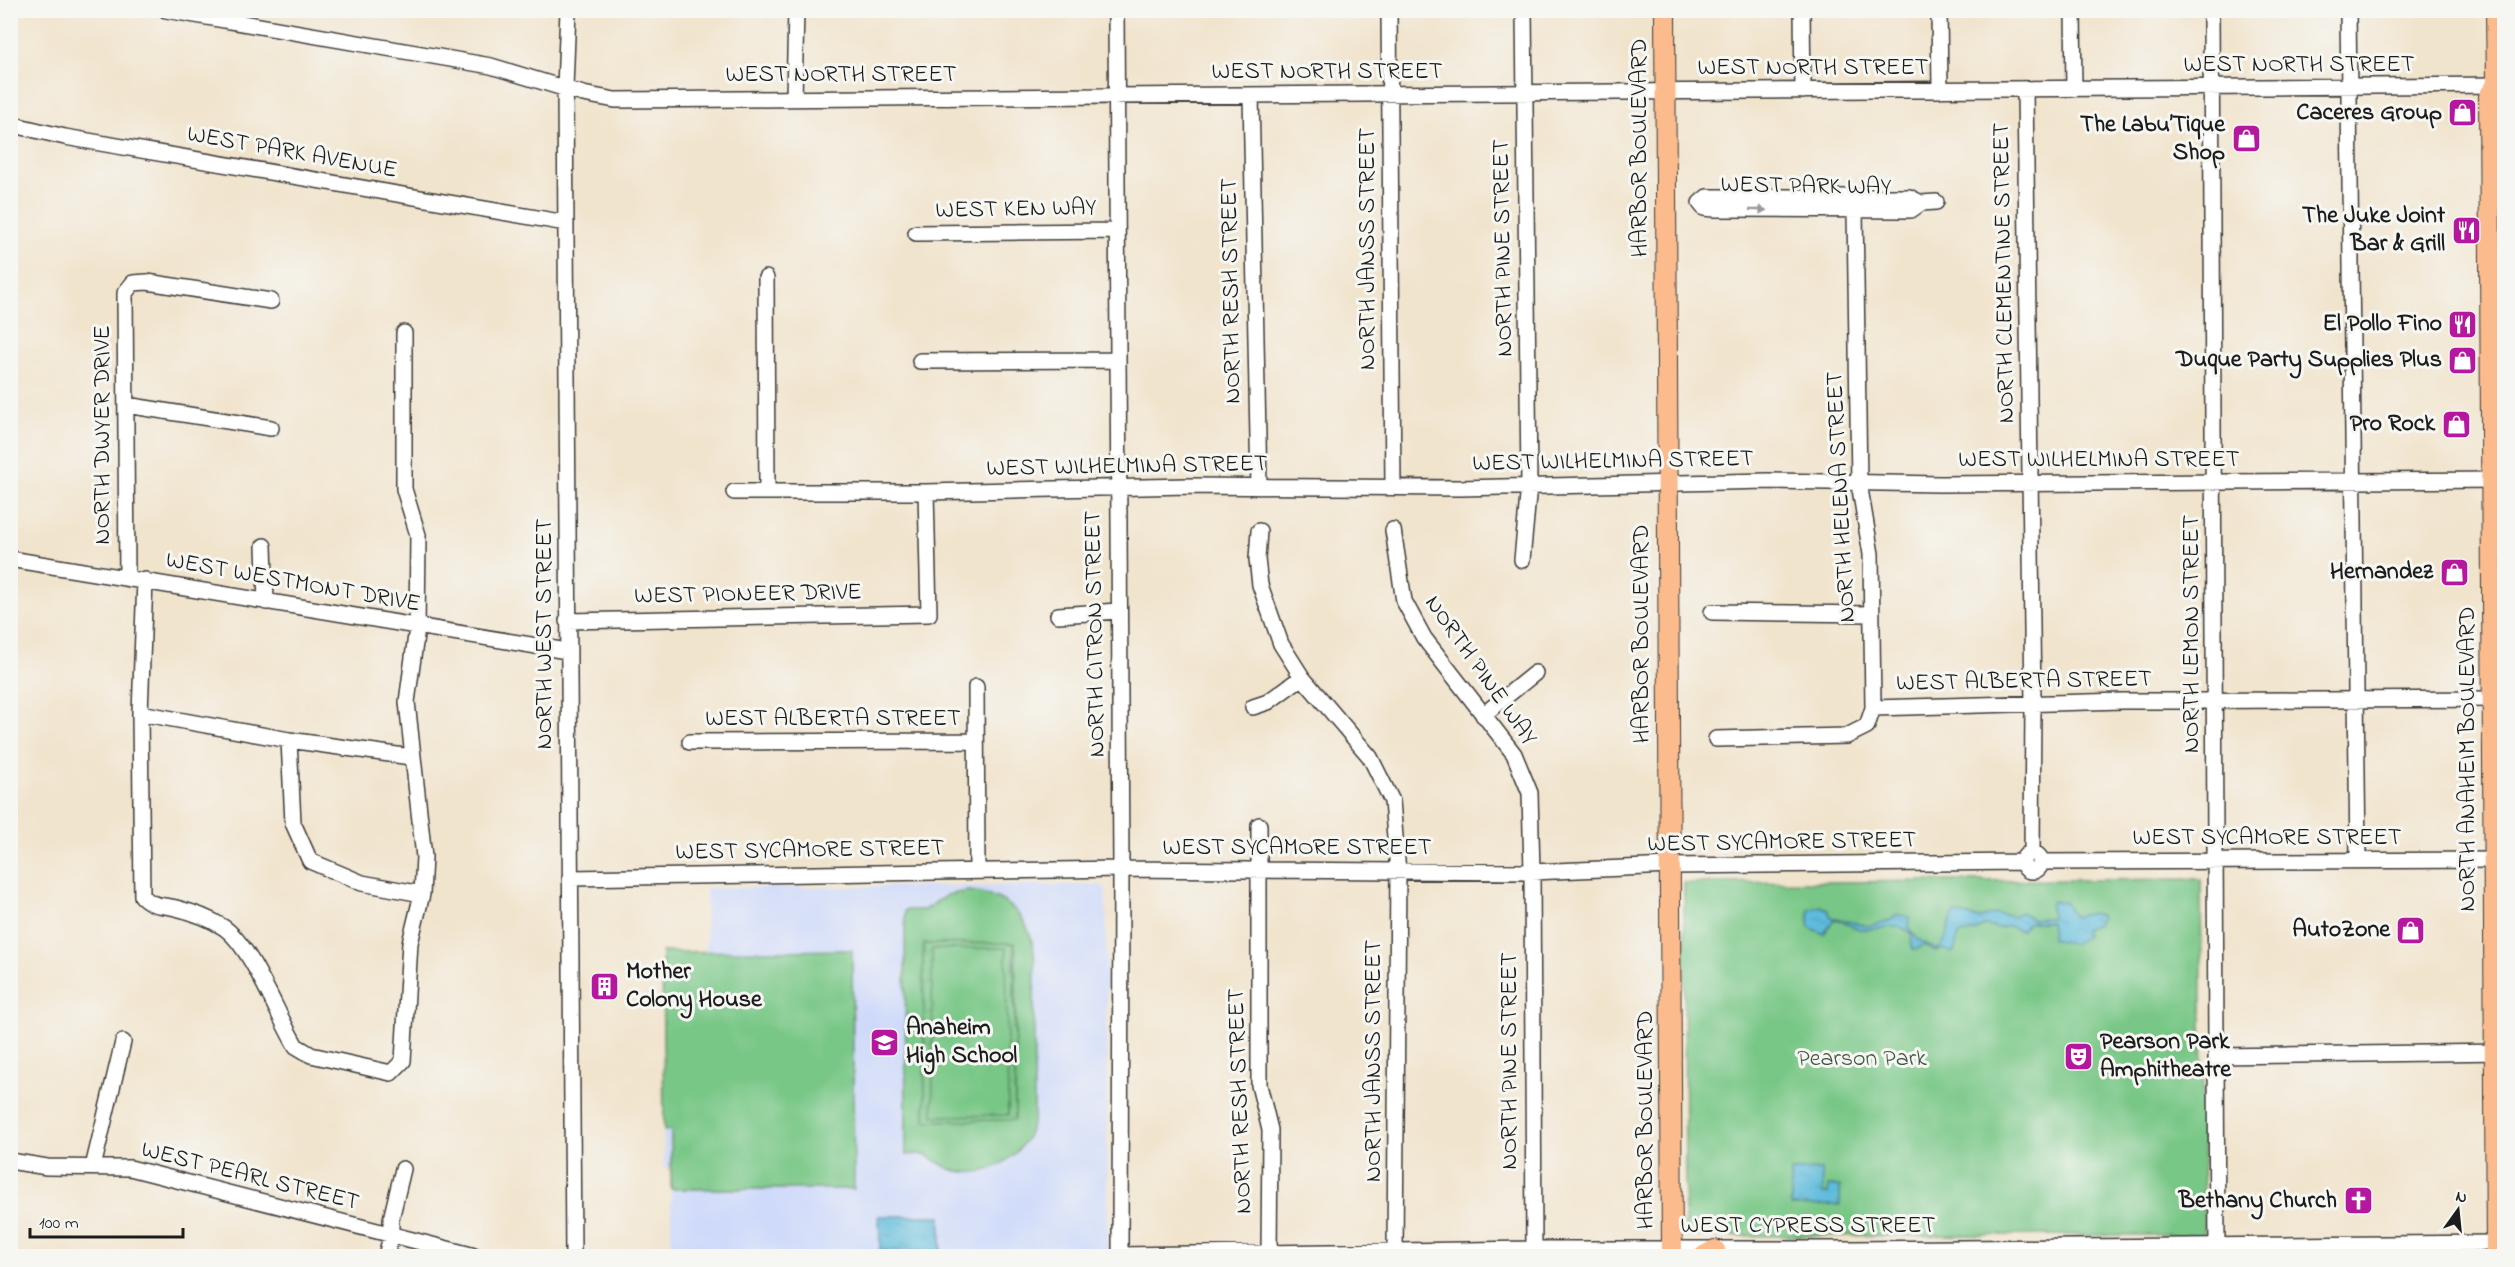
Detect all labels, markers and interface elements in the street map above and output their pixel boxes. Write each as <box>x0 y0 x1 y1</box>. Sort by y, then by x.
street label: HARBOR BOULEVARD <box>1623 38 1658 258</box>
street label: WEST NORTH STREET <box>2183 48 2415 83</box>
street label: WEST NORTH STREET <box>1697 51 1929 86</box>
street label: WEST NORTH STREET <box>1211 55 1443 90</box>
street label: WEST NORTH STREET <box>725 58 957 93</box>
place label: Caceres Group <box>2296 96 2442 131</box>
shop icon: Caceres Group <box>2447 97 2479 129</box>
place label: The Labu’Tique Shop <box>2080 108 2226 171</box>
street label: WEST PARK AVENUE <box>184 117 400 189</box>
street label: NORTH CLEMENTINE STREET <box>1985 122 2025 424</box>
shop icon: The Labu’Tique Shop <box>2230 123 2262 155</box>
street label: NORTH JANSS STREET <box>1351 128 1386 370</box>
street label: NORTH PINE STREET <box>1485 139 1523 357</box>
street label: WEST PARK WAY <box>1720 168 1892 206</box>
street label: NORTH RESH STREET <box>1213 177 1251 404</box>
street label: WEST KEN WAY <box>935 191 1097 229</box>
place label: The Juke Joint Bar & Grill <box>2302 199 2446 262</box>
one-way arrow <box>1748 205 1767 215</box>
restaurant icon: The Juke Joint Bar & Grill <box>2450 214 2482 246</box>
place label: El Pollo Fino <box>2322 307 2442 342</box>
restaurant icon: El Pollo Fino <box>2447 308 2479 340</box>
street label: NORTH DWYER DRIVE <box>86 325 121 545</box>
place label: Duque Party Supplies Plus <box>2175 343 2442 379</box>
shop icon: Duque Party Supplies Plus <box>2447 344 2479 376</box>
street label: NORTH HELENA STREET <box>1818 370 1866 624</box>
place label: Pro Rock <box>2350 407 2435 442</box>
shop icon: Pro Rock <box>2440 408 2472 440</box>
street label: WEST WILHELMINA STREET <box>1472 442 1754 482</box>
street label: WEST WILHELMINA STREET <box>1958 443 2240 478</box>
street label: WEST WILHELMINA STREET <box>986 447 1268 487</box>
street label: NORTH CITRON STREET <box>1076 510 1116 758</box>
street label: NORTH LEMON STREET <box>2175 514 2210 753</box>
street label: NORTH WEST STREET <box>528 518 563 750</box>
street label: HARBOR BOULEVARD <box>1625 524 1660 744</box>
street label: WEST WESTMONT DRIVE <box>163 543 423 623</box>
place label: Hernandez <box>2330 555 2434 590</box>
shop icon: Hernandez <box>2438 556 2470 588</box>
street label: WEST PIONEER DRIVE <box>634 576 862 614</box>
street label: NORTH PINE WAY <box>1415 589 1545 753</box>
street label: NORTH ANAHEIM BOULEVARD <box>2451 606 2486 912</box>
street label: WEST ALBERTA STREET <box>1896 662 2152 702</box>
street label: WEST ALBERTA STREET <box>705 702 961 737</box>
street label: WEST SYCAMORE STREET <box>2133 821 2402 856</box>
street label: WEST SYCAMORE STREET <box>1647 823 1917 863</box>
street label: WEST SYCAMORE STREET <box>675 831 945 871</box>
street label: WEST SYCAMORE STREET <box>1163 831 1432 866</box>
place label: AutoZone <box>2292 913 2391 948</box>
shop icon: AutoZone <box>2395 914 2427 946</box>
street label: NORTH JANSS STREET <box>1357 940 1392 1182</box>
street label: NORTH PINE STREET <box>1493 952 1528 1170</box>
place label: Mother Colony House <box>626 955 763 1019</box>
building icon: Mother Colony House <box>589 970 621 1002</box>
street label: NORTH RESH STREET <box>1220 987 1262 1215</box>
street label: HARBOR BOULEVARD <box>1629 1010 1664 1230</box>
place label: Anaheim High School <box>906 1011 1017 1075</box>
place label: Pearson Park Amphitheatre <box>2100 1025 2232 1088</box>
school or university icon: Anaheim High School <box>869 1026 901 1058</box>
theatre icon: Pearson Park Amphitheatre <box>2063 1040 2095 1072</box>
park label: Pearson Park <box>1797 1042 1927 1077</box>
street label: WEST PEARL STREET <box>137 1133 363 1221</box>
north arrow <box>2428 1180 2488 1240</box>
place label: Bethany Church <box>2178 1184 2337 1220</box>
text: N <box>2453 1184 2470 1210</box>
church icon: Bethany Church <box>2342 1185 2374 1217</box>
scale bar <box>30 1201 183 1239</box>
street label: WEST CYPRESS STREET <box>1681 1209 1936 1244</box>
text: 100 m <box>39 1211 79 1237</box>

